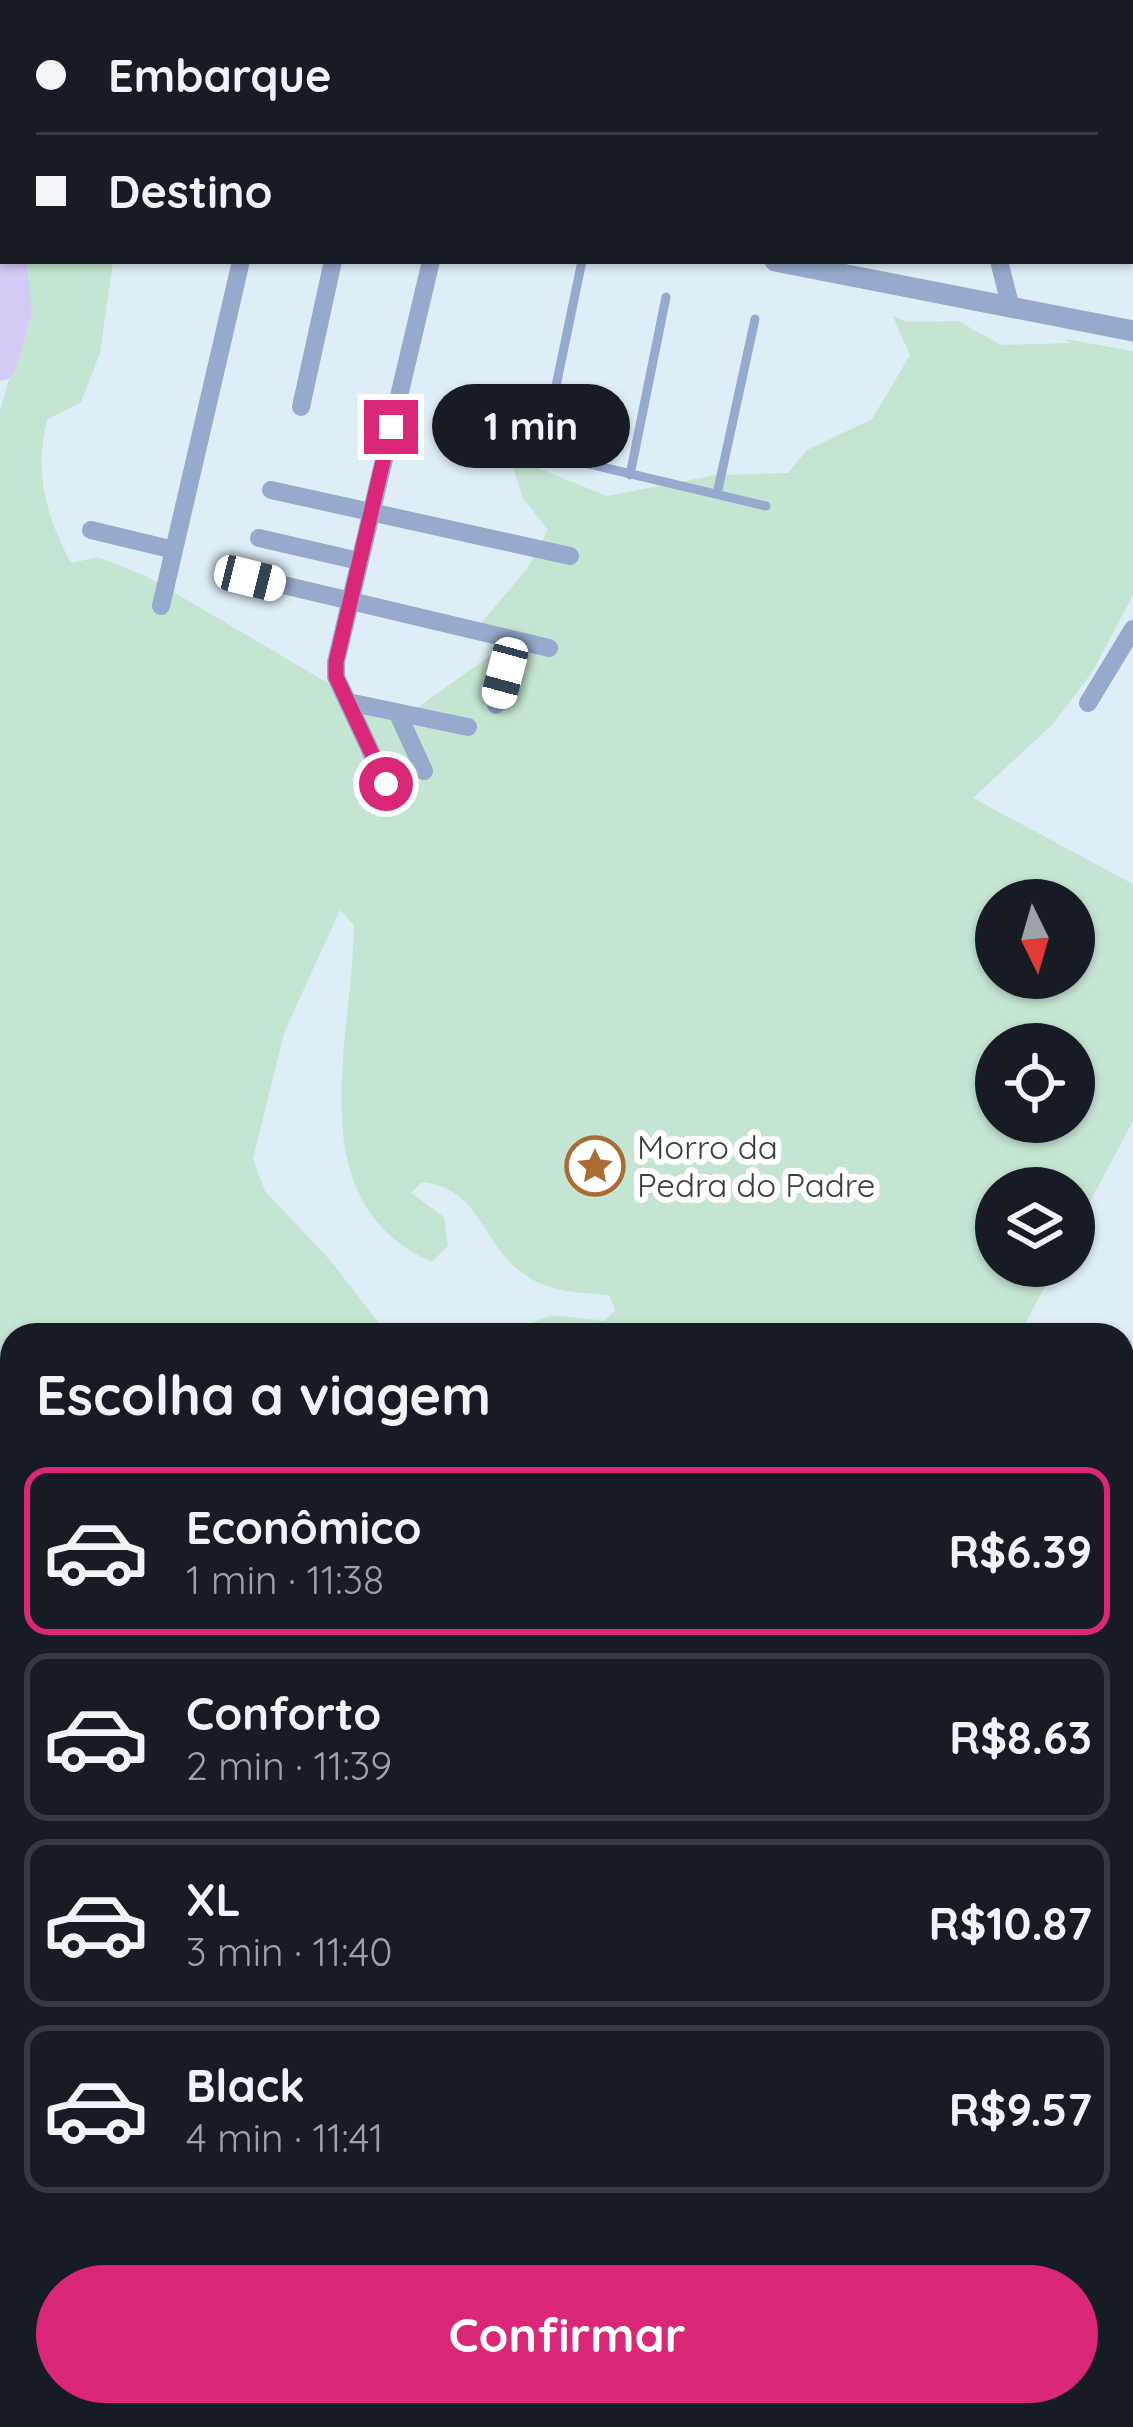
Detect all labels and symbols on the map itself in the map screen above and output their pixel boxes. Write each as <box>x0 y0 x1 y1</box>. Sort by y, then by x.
callout: 1 min <box>433 385 631 469</box>
route end <box>364 400 418 454</box>
car <box>211 552 289 604</box>
car <box>478 634 532 712</box>
route start <box>359 757 413 811</box>
north arrow <box>975 879 1095 999</box>
place label: Morro da Pedra do Padre <box>637 1126 875 1205</box>
place icon: Morro da Pedra do Padre <box>564 1135 626 1197</box>

